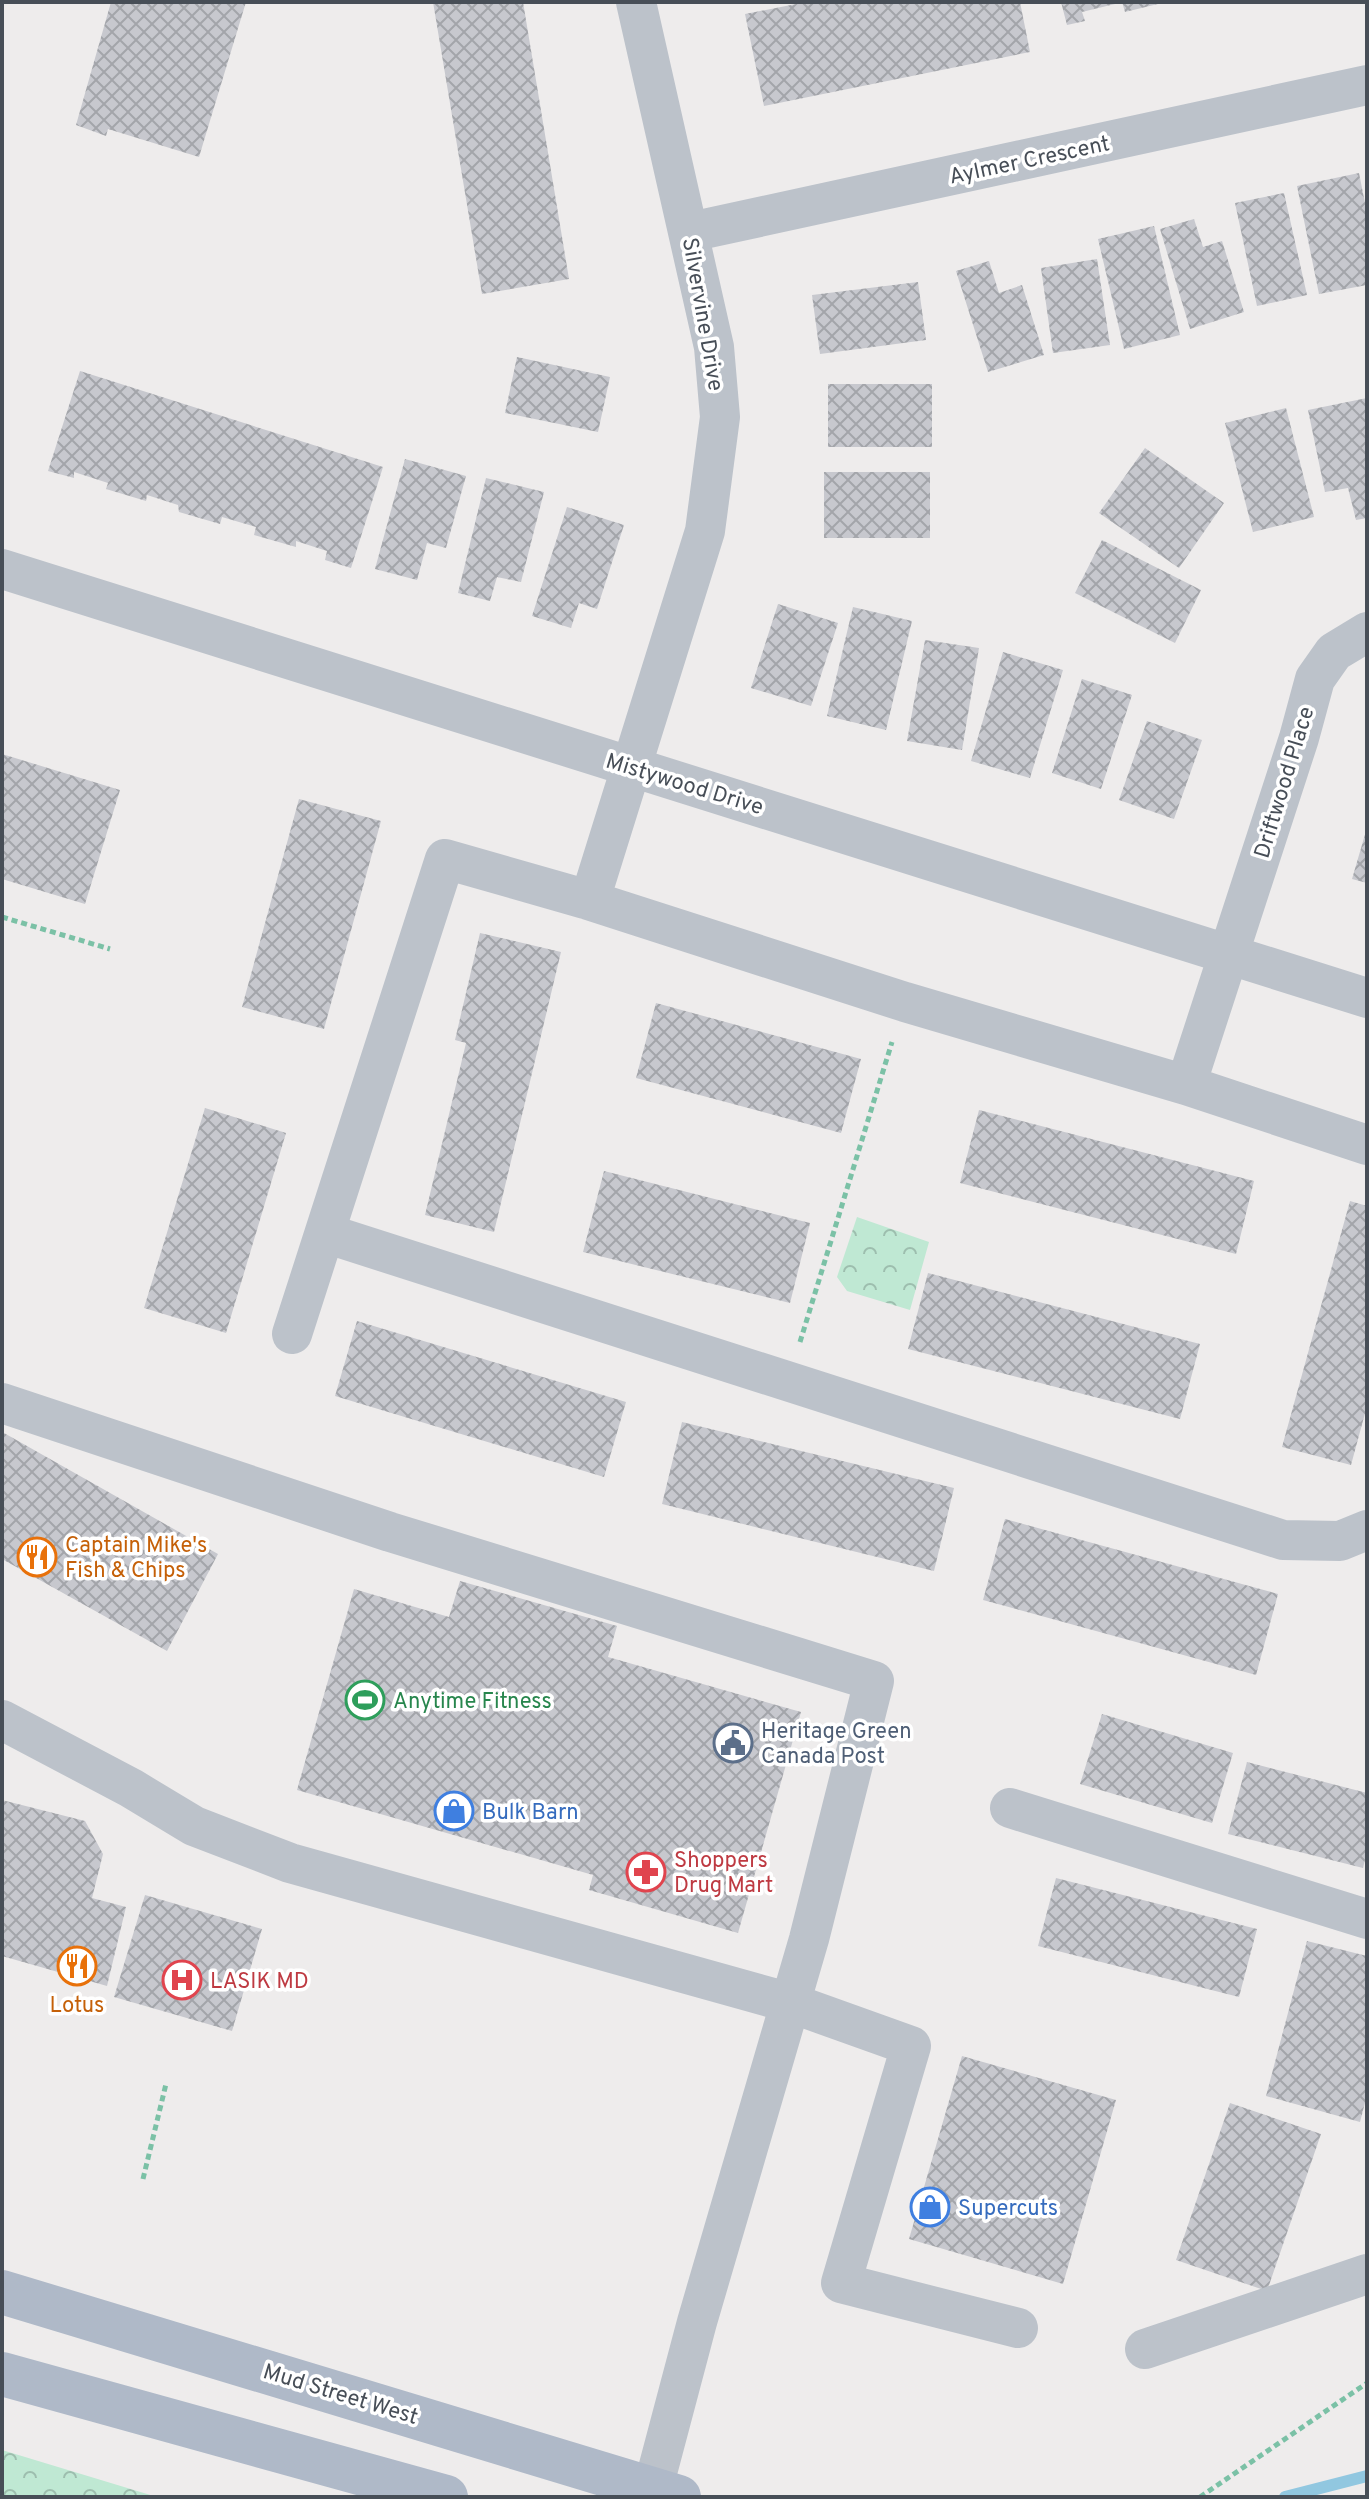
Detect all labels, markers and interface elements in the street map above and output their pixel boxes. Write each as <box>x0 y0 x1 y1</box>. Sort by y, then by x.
street label: Aylmer Crescent <box>947 131 1112 192</box>
street label: Silvervine Drive <box>675 236 728 393</box>
street label: Driftwood Place <box>1249 704 1321 862</box>
street label: Mistywood Drive <box>602 749 766 822</box>
place label: Captain Mike's Fish & Chips <box>65 1533 207 1585</box>
restaurant icon: Captain Mike's Fish & Chips <box>16 1536 58 1578</box>
sports icon: Anytime Fitness <box>344 1679 386 1721</box>
place label: Anytime Fitness <box>393 1689 552 1716</box>
place label: Heritage Green Canada Post <box>761 1719 912 1771</box>
public building icon: Heritage Green Canada Post <box>712 1722 754 1764</box>
shop icon: Bulk Barn <box>433 1790 475 1832</box>
place label: Bulk Barn <box>482 1800 579 1827</box>
place label: Shoppers Drug Mart <box>674 1848 773 1900</box>
pharmacy icon: Shoppers Drug Mart <box>625 1851 667 1893</box>
restaurant icon: Lotus <box>56 1945 98 1987</box>
hospital icon: LASIK MD <box>161 1959 203 2001</box>
place label: LASIK MD <box>210 1969 309 1996</box>
place label: Lotus <box>50 1993 104 2020</box>
shop icon: Supercuts <box>909 2186 951 2228</box>
place label: Supercuts <box>958 2196 1058 2223</box>
street label: Mud Street West <box>259 2359 421 2432</box>

